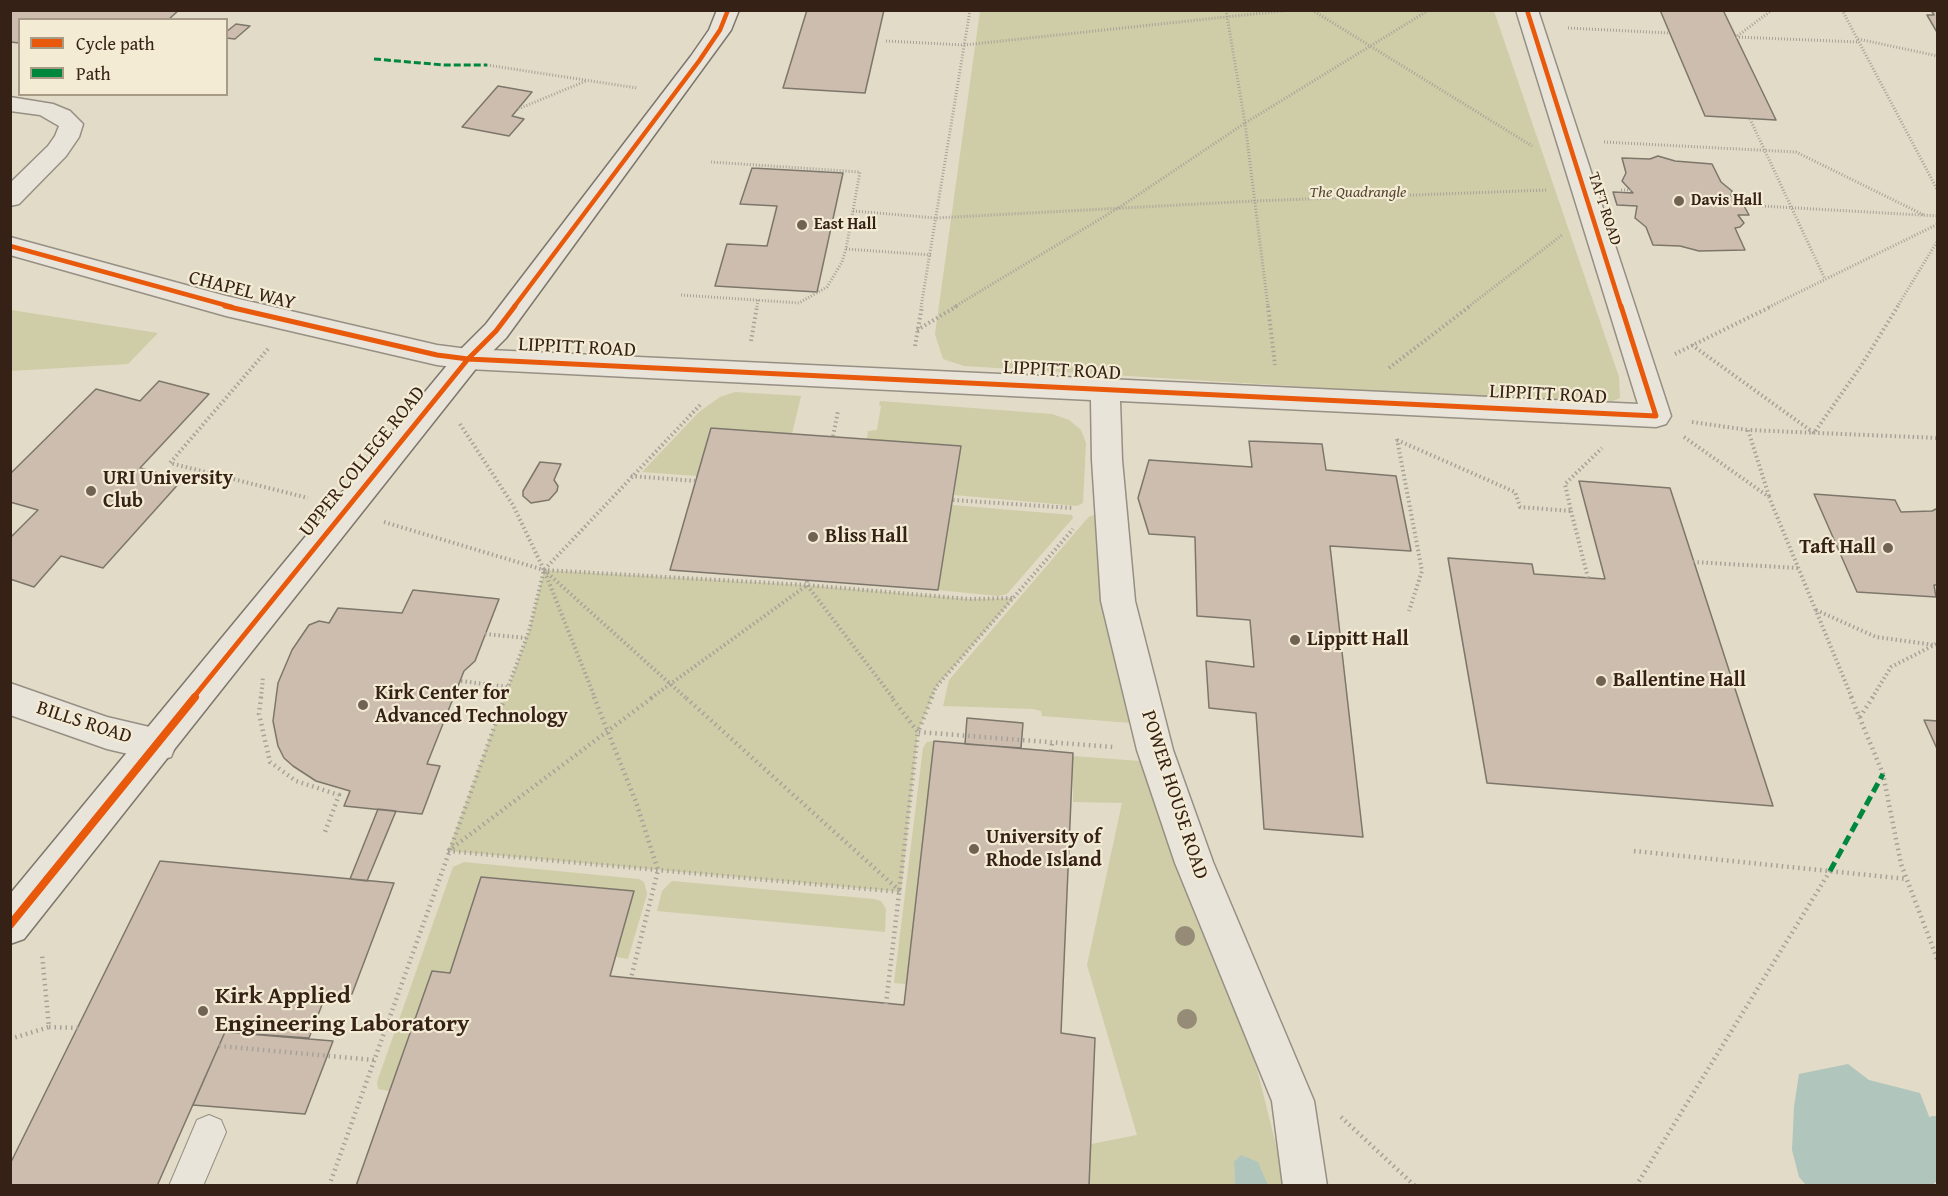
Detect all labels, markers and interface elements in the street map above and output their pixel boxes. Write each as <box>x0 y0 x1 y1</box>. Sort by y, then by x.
legend <box>18 18 228 96</box>
text: Cycle path <box>76 30 155 57</box>
text: Path <box>76 60 111 87</box>
street label: TAFT ROAD <box>1583 170 1625 248</box>
park label: The Quadrangle <box>1309 183 1407 203</box>
place label: Davis Hall <box>1691 191 1762 211</box>
marker: Davis Hall <box>1672 194 1686 208</box>
place label: East Hall <box>814 215 876 235</box>
marker: East Hall <box>795 218 809 232</box>
street label: CHAPEL WAY <box>186 266 298 316</box>
street label: LIPPITT ROAD <box>518 333 636 363</box>
street label: LIPPITT ROAD <box>1003 356 1121 386</box>
street label: LIPPITT ROAD <box>1489 380 1607 410</box>
street label: UPPER COLLEGE ROAD <box>295 382 431 542</box>
place label: URI University Club <box>103 467 233 514</box>
marker: URI University Club <box>84 484 98 498</box>
place label: Bliss Hall <box>825 525 908 549</box>
marker: Bliss Hall <box>806 530 820 544</box>
place label: Taft Hall <box>1799 536 1876 560</box>
marker: Taft Hall <box>1881 541 1895 555</box>
place label: Lippitt Hall <box>1307 628 1409 652</box>
marker: Lippitt Hall <box>1288 633 1302 647</box>
place label: Ballentine Hall <box>1613 669 1746 693</box>
marker: Ballentine Hall <box>1594 674 1608 688</box>
place label: Kirk Center for Advanced Technology <box>375 682 568 729</box>
street label: BILLS ROAD <box>33 696 135 750</box>
marker: Kirk Center for Advanced Technology <box>356 698 370 712</box>
street label: POWER HOUSE ROAD <box>1135 708 1213 882</box>
place label: University of Rhode Island <box>986 826 1102 873</box>
marker: University of Rhode Island <box>967 842 981 856</box>
place label: Kirk Applied Engineering Laboratory <box>215 983 469 1039</box>
marker: Kirk Applied Engineering Laboratory <box>196 1004 210 1018</box>

